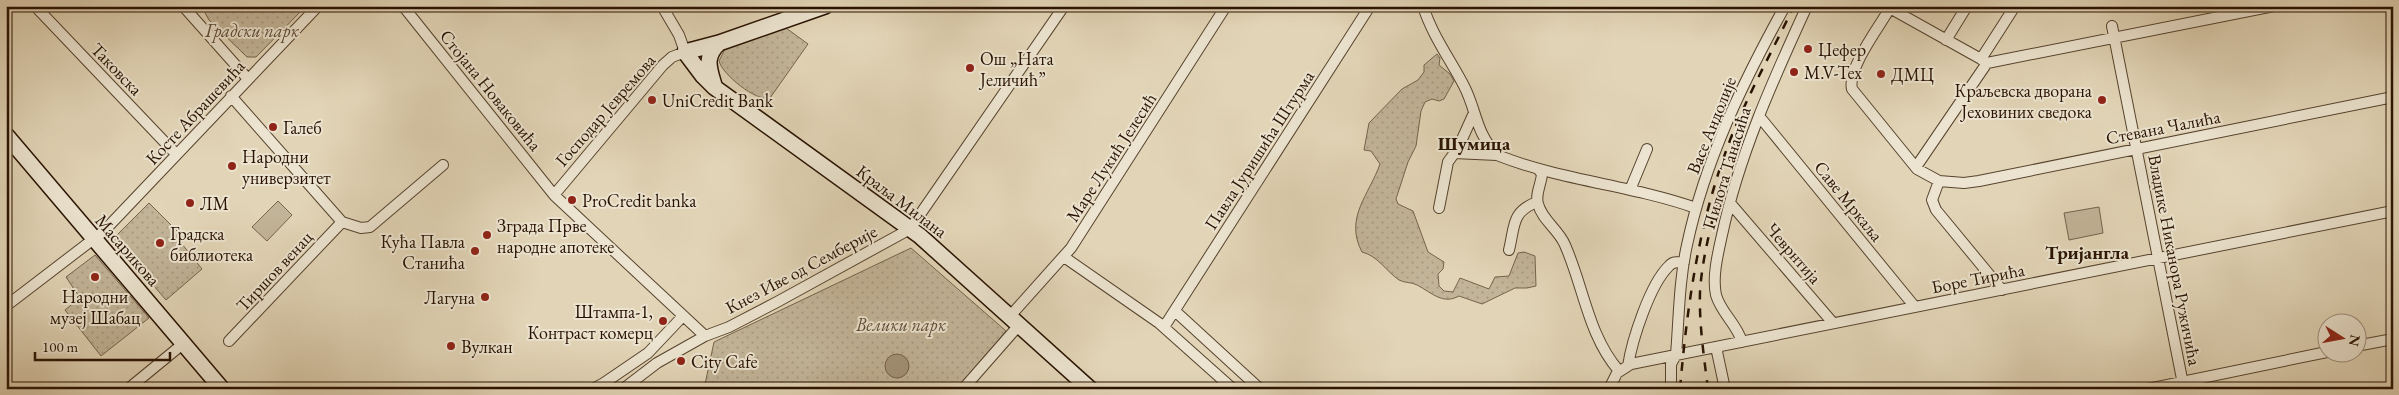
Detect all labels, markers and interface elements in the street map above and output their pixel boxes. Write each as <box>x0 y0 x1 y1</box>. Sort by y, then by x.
park label: Градски парк <box>204 19 299 43</box>
street label: Стојана Новаковића <box>435 25 548 156</box>
street label: Таковска <box>86 38 148 101</box>
place label: Џефер <box>1818 38 1866 61</box>
marker: Џефер <box>1802 43 1814 55</box>
place label: Ош „Ната Јеличић” <box>978 47 1054 91</box>
street label: Господар Јевремова <box>550 48 661 171</box>
street label: Косте Абрашевића <box>140 54 250 169</box>
place label: M.V-Tex <box>1804 61 1862 84</box>
marker: Ош „Ната Јеличић” <box>964 62 976 74</box>
place label: ДМЦ <box>1891 63 1934 86</box>
street label: Павла Јуришића Штурма <box>1199 65 1320 234</box>
marker: M.V-Tex <box>1788 66 1800 78</box>
marker: ДМЦ <box>1875 68 1887 80</box>
street label: Васе Андолије <box>1681 73 1741 177</box>
place label: Краљевска дворана Јеховиних сведока <box>1955 79 2093 123</box>
street label: Маре Лукић Јелесић <box>1061 88 1161 226</box>
place label: UniCredit Bank <box>662 89 774 112</box>
marker: UniCredit Bank <box>646 94 658 106</box>
marker: Краљевска дворана Јеховиних сведока <box>2096 94 2108 106</box>
street label: Пилота Танасића <box>1696 103 1756 232</box>
street label: Стевана Чалића <box>2104 104 2223 149</box>
place label: Галеб <box>283 116 322 139</box>
marker: Галеб <box>267 121 279 133</box>
district label: Шумица <box>1438 131 1511 156</box>
place label: Народни универзитет <box>242 145 331 189</box>
street label: Владике Никанора Ружичића <box>2143 152 2207 368</box>
street label: Саве Мркаља <box>1809 156 1889 247</box>
street label: Краља Милана <box>852 159 953 243</box>
marker: Народни универзитет <box>226 160 238 172</box>
place label: ProCredit banka <box>582 189 697 212</box>
place label: ЛМ <box>200 192 229 215</box>
marker: ProCredit banka <box>566 194 578 206</box>
marker: ЛМ <box>184 197 196 209</box>
street label: Масарикова <box>90 209 166 291</box>
place label: Зграда Прве народне апотеке <box>497 214 614 258</box>
street label: Чеврнтија <box>1761 218 1827 289</box>
street label: Кнез Иве од Семберије <box>721 219 881 319</box>
place label: Градска библиотека <box>170 222 254 266</box>
street label: Тиршов венац <box>231 225 318 316</box>
marker: Зграда Прве народне апотеке <box>481 229 493 241</box>
place label: Кућа Павла Станића <box>381 230 466 274</box>
marker: Градска библиотека <box>154 237 166 249</box>
district label: Тријангла <box>2045 240 2130 265</box>
marker: Кућа Павла Станића <box>469 245 481 257</box>
street label: Боре Тирића <box>1929 258 2027 298</box>
marker: Народни музеј Шабац <box>89 271 101 283</box>
place label: Народни музеј Шабац <box>50 285 141 329</box>
place label: Лагуна <box>424 286 476 309</box>
marker: Лагуна <box>479 291 491 303</box>
place label: Штампа-1, Контраст комерц <box>527 300 654 344</box>
north arrow <box>2316 312 2366 362</box>
park label: Велики парк <box>855 313 946 337</box>
marker: Штампа-1, Контраст комерц <box>657 315 669 327</box>
scale bar <box>35 330 170 362</box>
text: N <box>2345 333 2365 348</box>
place label: Вулкан <box>461 335 513 358</box>
text: 100 m <box>42 337 79 356</box>
marker: Вулкан <box>445 340 457 352</box>
place label: City Cafe <box>691 350 758 373</box>
marker: City Cafe <box>675 355 687 367</box>

